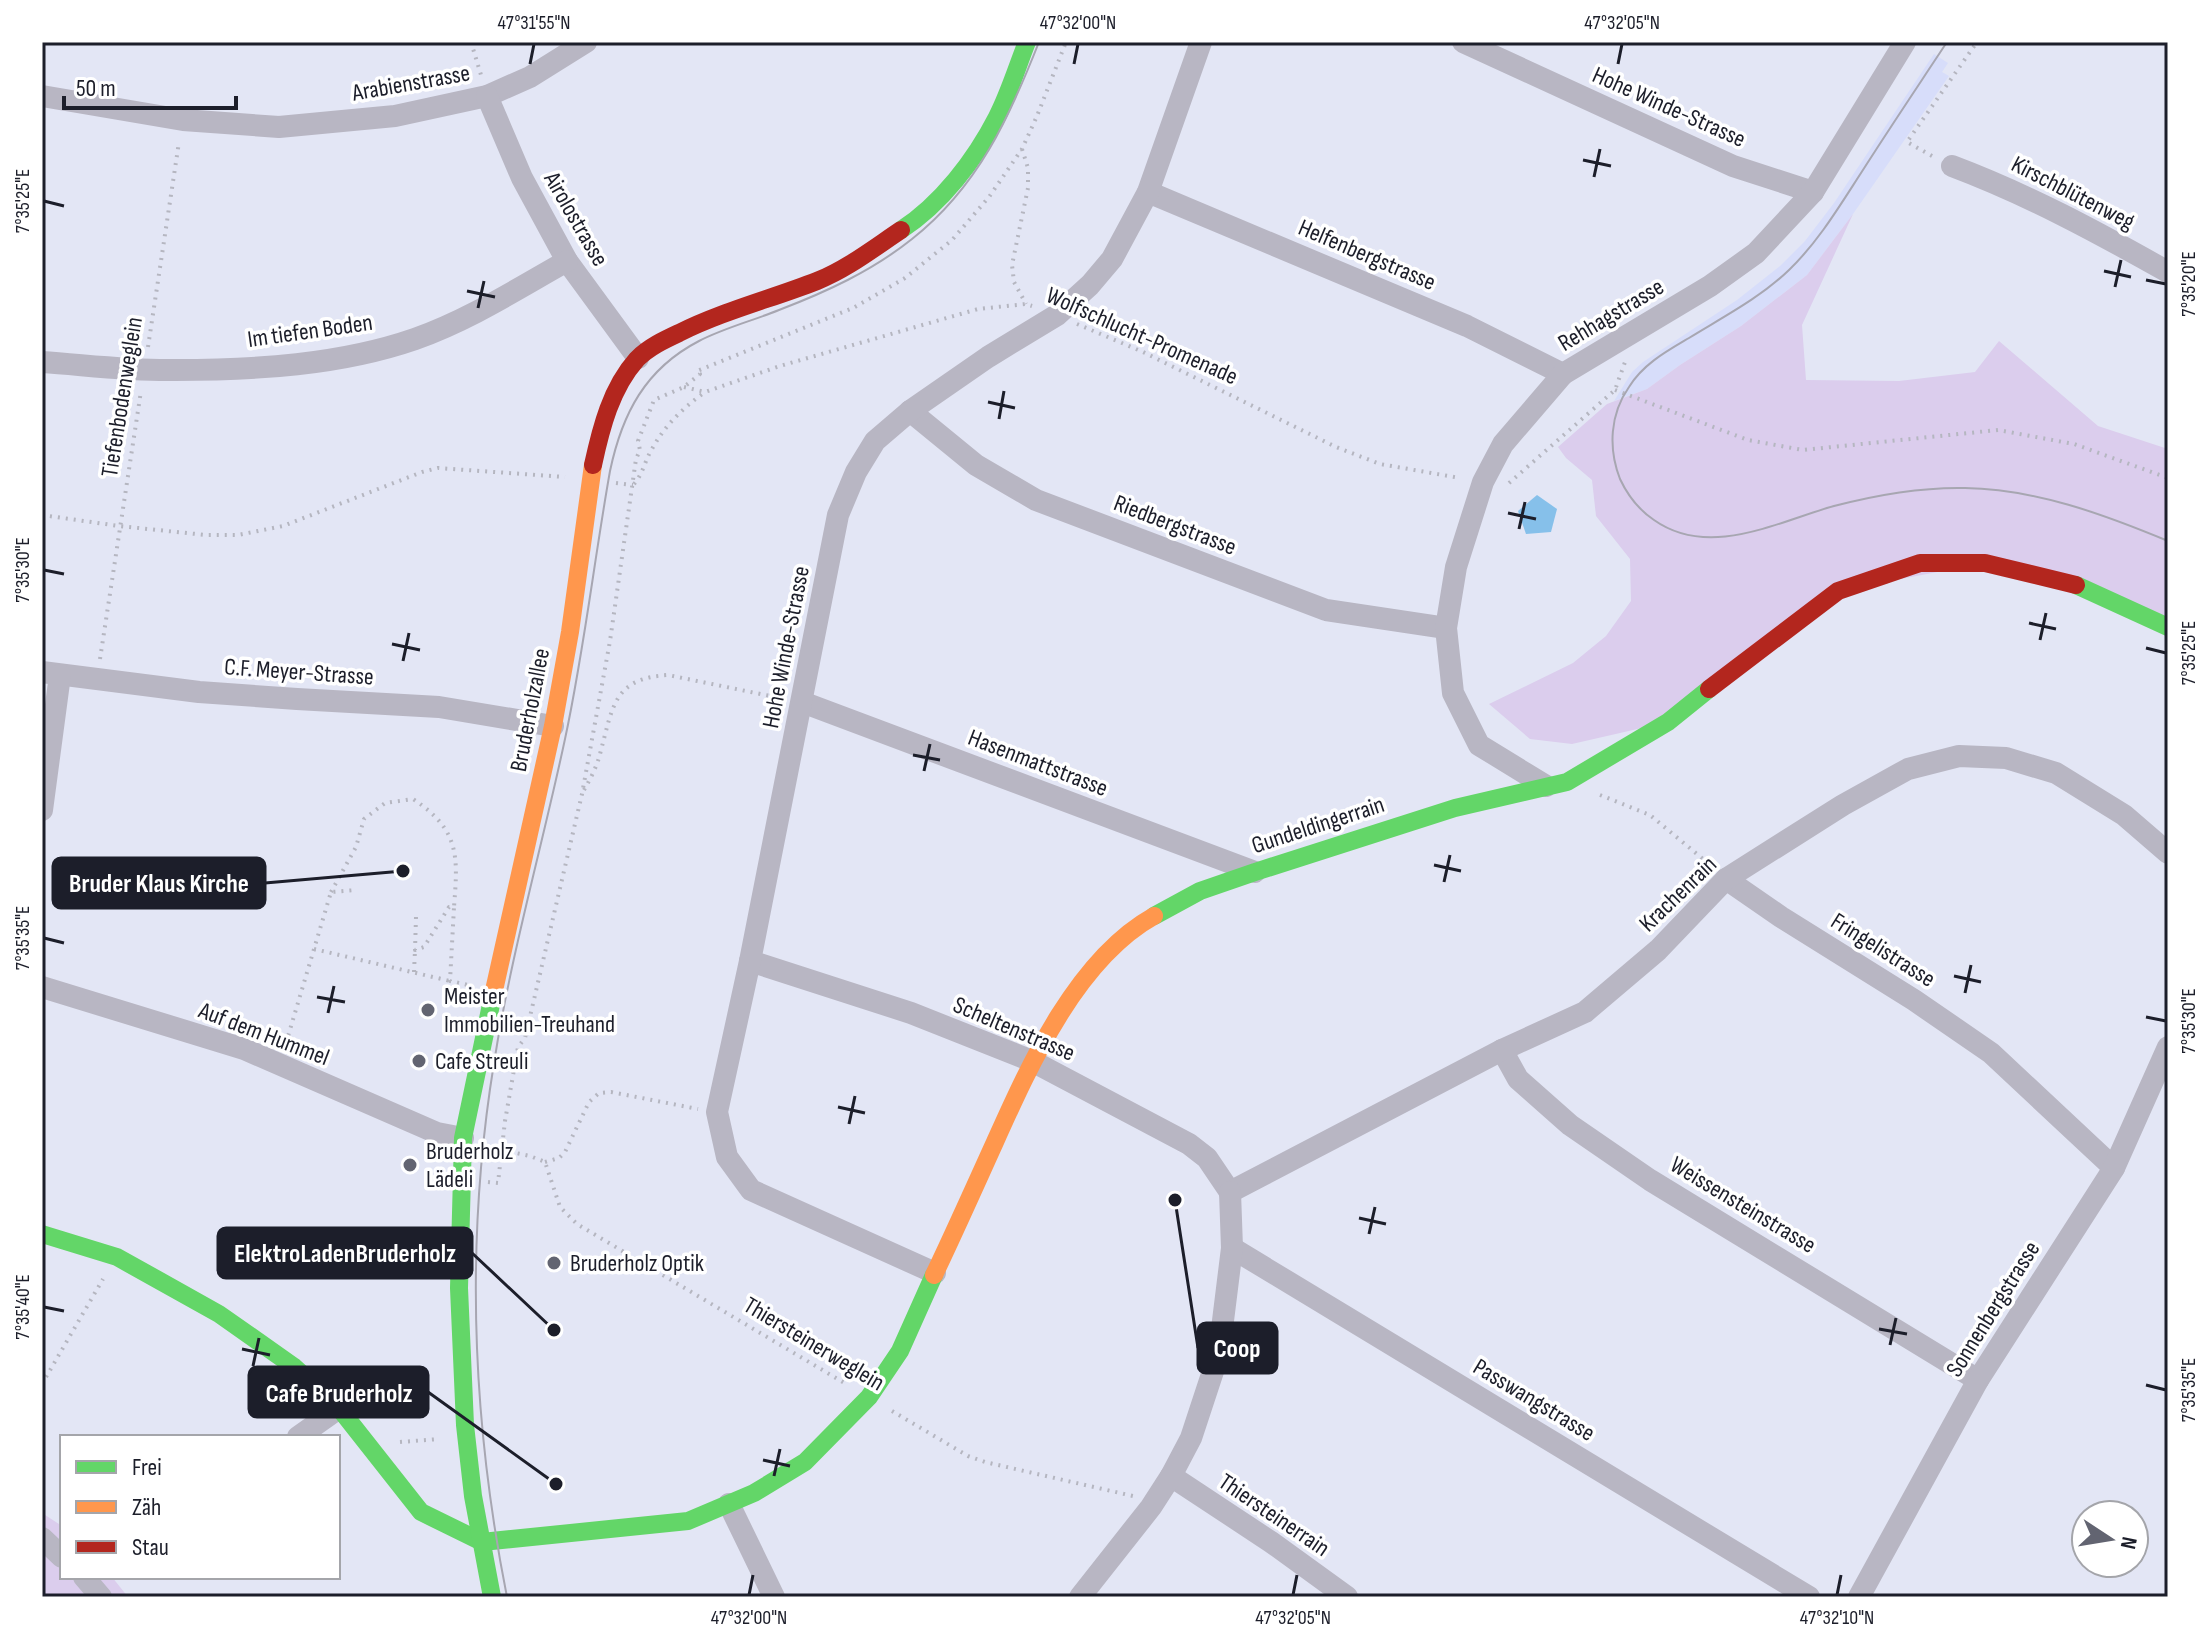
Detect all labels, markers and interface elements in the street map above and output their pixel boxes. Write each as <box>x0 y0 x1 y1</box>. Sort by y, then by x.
text: 47°31'55"N <box>497 11 571 35</box>
text: 47°32'00"N <box>1040 11 1116 35</box>
text: 47°32'05"N <box>1584 11 1660 35</box>
street label: Arabienstrasse <box>349 58 472 108</box>
scale bar <box>64 60 236 110</box>
street label: Hohe Winde-Strasse <box>1588 60 1750 154</box>
text: 50 m <box>76 74 116 103</box>
street label: Kirschblütenweg <box>2006 150 2140 236</box>
street label: Airolostrasse <box>537 166 615 271</box>
text: 7°35'25"E <box>11 169 35 233</box>
street label: Helfenbergstrasse <box>1294 213 1440 297</box>
text: 7°35'20"E <box>2177 251 2201 317</box>
street label: Rehhagstrasse <box>1553 272 1669 358</box>
street label: Wolfschlucht-Promenade <box>1042 281 1242 391</box>
street label: Im tiefen Boden <box>246 308 374 354</box>
street label: Tiefenbodenweglein <box>95 315 149 479</box>
street label: Riedbergstrasse <box>1110 488 1240 562</box>
text: 7°35'30"E <box>11 537 35 603</box>
street label: Hohe Winde-Strasse <box>756 563 816 731</box>
text: 7°35'25"E <box>2177 621 2201 685</box>
street label: Bruderholzallee <box>504 646 556 774</box>
street label: C.F. Meyer-Strasse <box>223 652 375 692</box>
street label: Hasenmattstrasse <box>964 723 1112 803</box>
street label: Gundeldingerrain <box>1248 790 1388 860</box>
street label: Krachenrain <box>1633 850 1723 938</box>
callout: Bruder Klaus Kirche <box>53 858 265 908</box>
text: Bruder Klaus Kirche <box>69 869 249 900</box>
text: 7°35'35"E <box>11 906 35 970</box>
street label: Fringelistrasse <box>1825 907 1941 993</box>
place label: Meister Immobilien-Treuhand <box>444 982 615 1039</box>
text: 7°35'30"E <box>2177 988 2201 1054</box>
street label: Scheltenstrasse <box>949 990 1079 1068</box>
street label: Auf dem Hummel <box>194 996 333 1072</box>
marker: Meister Immobilien-Treuhand <box>419 1001 437 1019</box>
place label: Cafe Streuli <box>435 1047 529 1076</box>
marker: Cafe Streuli <box>410 1052 428 1070</box>
place label: Bruderholz Lädeli <box>426 1137 514 1194</box>
street label: Weissensteinstrasse <box>1665 1150 1821 1260</box>
marker: Bruderholz Lädeli <box>401 1156 419 1174</box>
callout: ElektroLadenBruderholz <box>218 1228 472 1278</box>
street label: Sonnenbergstrasse <box>1940 1236 2046 1382</box>
text: ElektroLadenBruderholz <box>234 1239 456 1270</box>
place label: Bruderholz Optik <box>570 1249 704 1278</box>
marker: Bruderholz Optik <box>545 1254 563 1272</box>
text: 7°35'40"E <box>11 1274 35 1340</box>
street label: Thiersteinerweglein <box>738 1291 890 1397</box>
callout: Coop <box>1198 1323 1277 1373</box>
text: Coop <box>1213 1334 1261 1365</box>
street label: Passwangstrasse <box>1468 1352 1600 1448</box>
text: 7°35'35"E <box>2177 1358 2201 1422</box>
callout: Cafe Bruderholz <box>249 1367 428 1417</box>
text: Cafe Bruderholz <box>265 1379 413 1410</box>
legend <box>60 1435 340 1579</box>
text: Frei <box>132 1453 162 1482</box>
street label: Thiersteinerrain <box>1213 1467 1335 1563</box>
text: Zäh <box>132 1493 161 1522</box>
north arrow <box>2070 1499 2150 1579</box>
text: Stau <box>132 1533 169 1562</box>
text: N <box>2114 1534 2143 1551</box>
text: 47°32'00"N <box>711 1606 787 1630</box>
text: 47°32'05"N <box>1255 1606 1331 1630</box>
text: 47°32'10"N <box>1800 1606 1874 1630</box>

